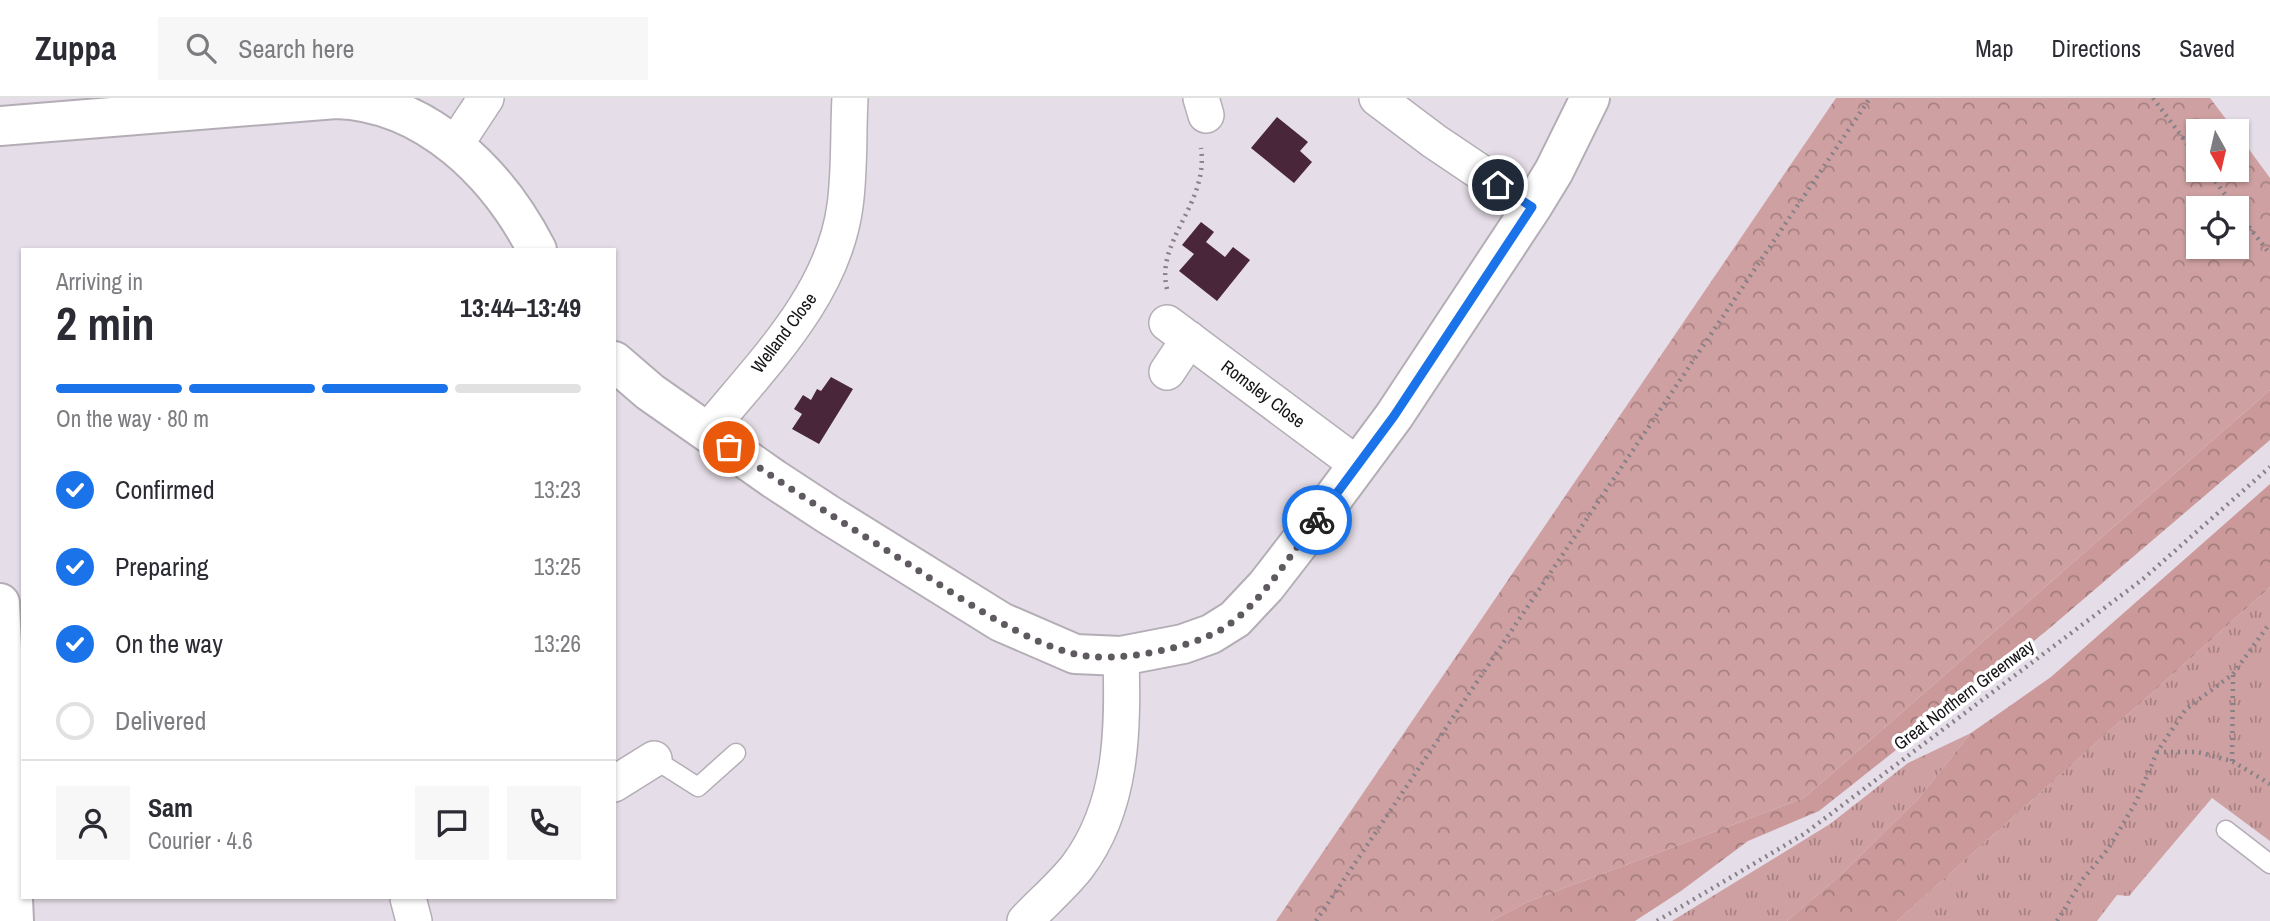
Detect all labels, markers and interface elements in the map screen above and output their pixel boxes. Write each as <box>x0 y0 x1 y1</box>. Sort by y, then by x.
search box <box>158 17 648 80</box>
text: Zuppa <box>35 26 116 70</box>
icon: search <box>182 29 220 67</box>
text: Search here <box>238 31 354 66</box>
text: Map <box>1975 32 2013 64</box>
text: Directions <box>2051 32 2141 64</box>
text: Saved <box>2179 32 2235 64</box>
north arrow <box>2186 119 2249 182</box>
map controls <box>2186 119 2249 259</box>
pin <box>1468 155 1528 215</box>
icon: home <box>1479 166 1517 204</box>
button: locate <box>2186 196 2249 259</box>
text: Arriving in <box>56 266 143 297</box>
street label: Welland Close <box>745 287 822 378</box>
text: 13:44–13:49 <box>460 290 581 325</box>
text: 2 min <box>56 292 155 354</box>
street label: Romsley Close <box>1216 354 1310 433</box>
text: On the way · 80 m <box>56 403 209 434</box>
pin <box>699 417 759 477</box>
icon: bag <box>710 428 748 466</box>
icon: check <box>56 471 94 509</box>
text: Confirmed <box>115 472 215 507</box>
text: 13:23 <box>534 474 581 505</box>
courier <box>1282 485 1352 555</box>
icon: bike <box>1298 501 1336 539</box>
icon: check <box>56 548 94 586</box>
text: Preparing <box>115 549 209 584</box>
text: 13:25 <box>534 551 581 582</box>
icon: check <box>56 625 94 663</box>
text: On the way <box>115 626 223 661</box>
text: 13:26 <box>534 628 581 659</box>
street label: Great Northern Greenway <box>1888 633 2040 756</box>
text: Delivered <box>115 703 206 738</box>
button: person <box>56 786 130 860</box>
button: chat <box>415 786 489 860</box>
button: phone <box>507 786 581 860</box>
text: Sam <box>148 790 193 825</box>
text: Courier · 4.6 <box>148 825 253 856</box>

